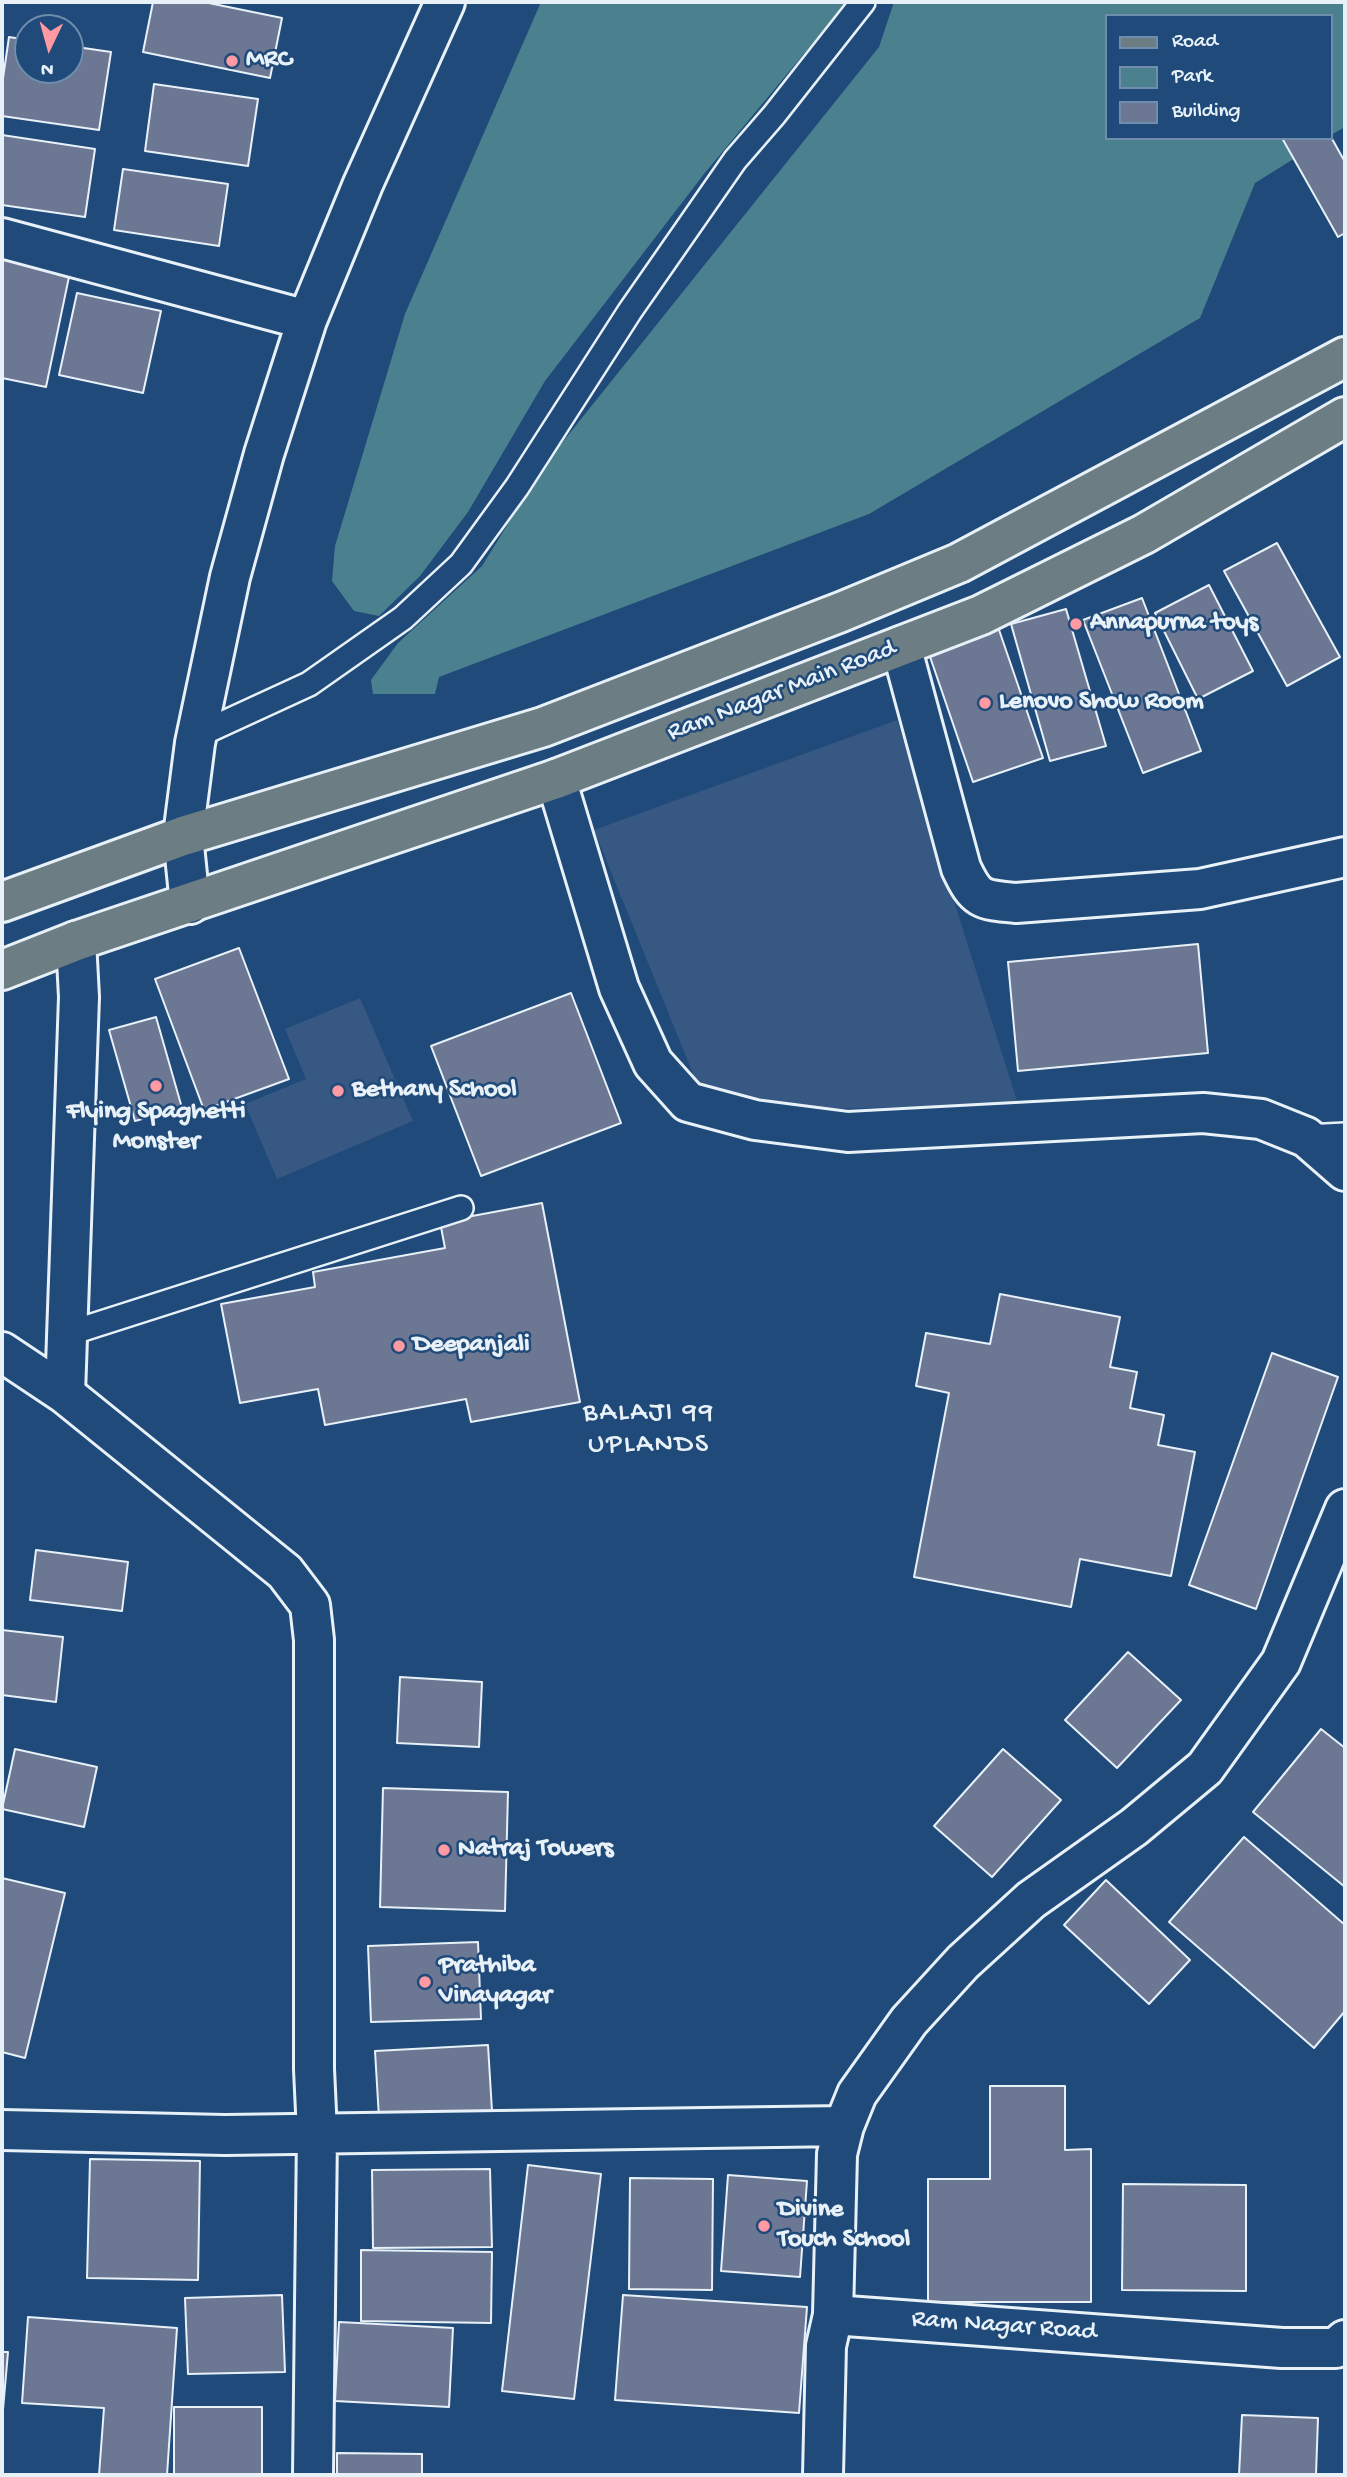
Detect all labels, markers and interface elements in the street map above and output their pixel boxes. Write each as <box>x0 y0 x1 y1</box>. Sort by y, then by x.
north arrow <box>14 14 84 84</box>
legend <box>1106 14 1333 140</box>
text: Road <box>1172 30 1218 55</box>
place label: MRC <box>246 45 292 77</box>
marker: MRC <box>224 53 240 69</box>
text: N <box>40 56 54 80</box>
text: Park <box>1172 65 1212 90</box>
text: Building <box>1172 100 1241 125</box>
place label: Annapurna toys <box>1090 608 1258 640</box>
marker: Annapurna toys <box>1068 616 1084 632</box>
street label: Ram Nagar Main Road <box>663 634 901 750</box>
place label: Lenovo Show Room <box>999 687 1204 719</box>
marker: Lenovo Show Room <box>977 695 993 711</box>
place label: Bethany School <box>352 1075 517 1107</box>
marker: Flying Spaghetti Monster <box>148 1078 164 1094</box>
marker: Bethany School <box>330 1083 346 1099</box>
place label: Flying Spaghetti Monster <box>66 1097 246 1158</box>
place label: Deepanjali <box>413 1330 530 1362</box>
marker: Deepanjali <box>391 1338 407 1354</box>
district label: BALAJI 99 UPLANDS <box>584 1398 714 1464</box>
place label: Natraj Towers <box>458 1834 613 1866</box>
marker: Natraj Towers <box>436 1842 452 1858</box>
place label: Prathiba Vinayagar <box>439 1951 552 2012</box>
marker: Prathiba Vinayagar <box>417 1974 433 1990</box>
place label: Divine Touch School <box>778 2195 910 2256</box>
marker: Divine Touch School <box>756 2218 772 2234</box>
street label: Ram Nagar Road <box>910 2305 1098 2349</box>

